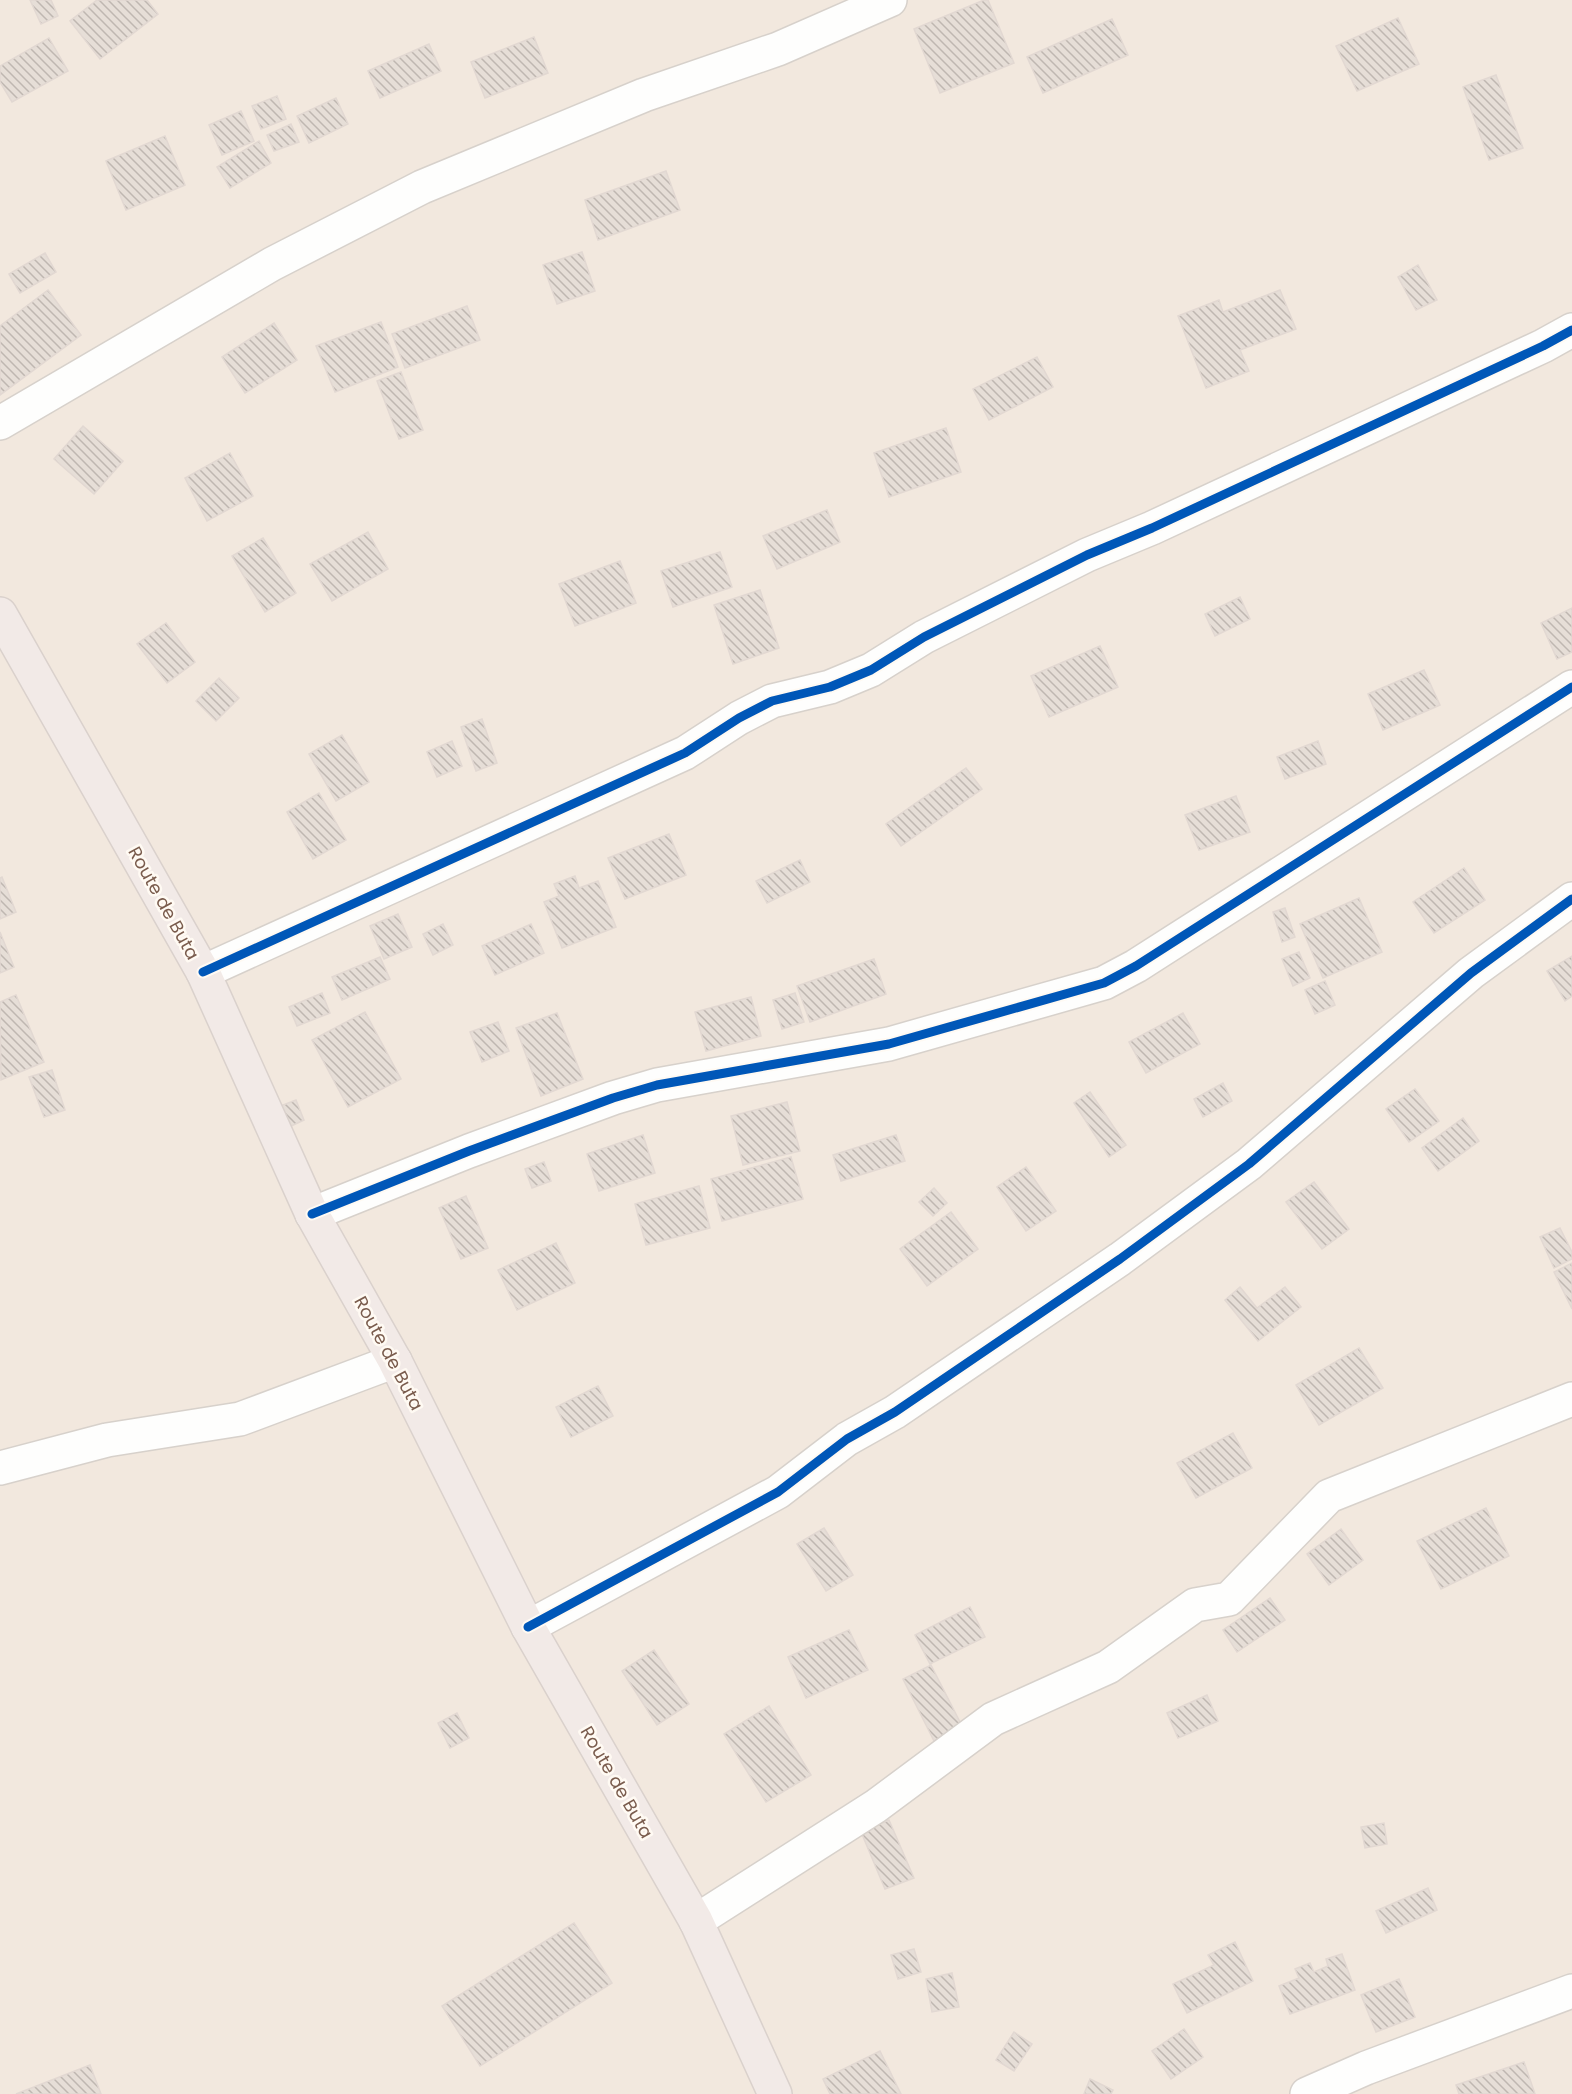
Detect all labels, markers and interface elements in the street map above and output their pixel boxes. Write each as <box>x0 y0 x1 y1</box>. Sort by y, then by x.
street label: Route de Buta <box>123 842 205 964</box>
street label: Route de Buta <box>348 1292 430 1414</box>
street label: Route de Buta <box>575 1721 659 1843</box>

